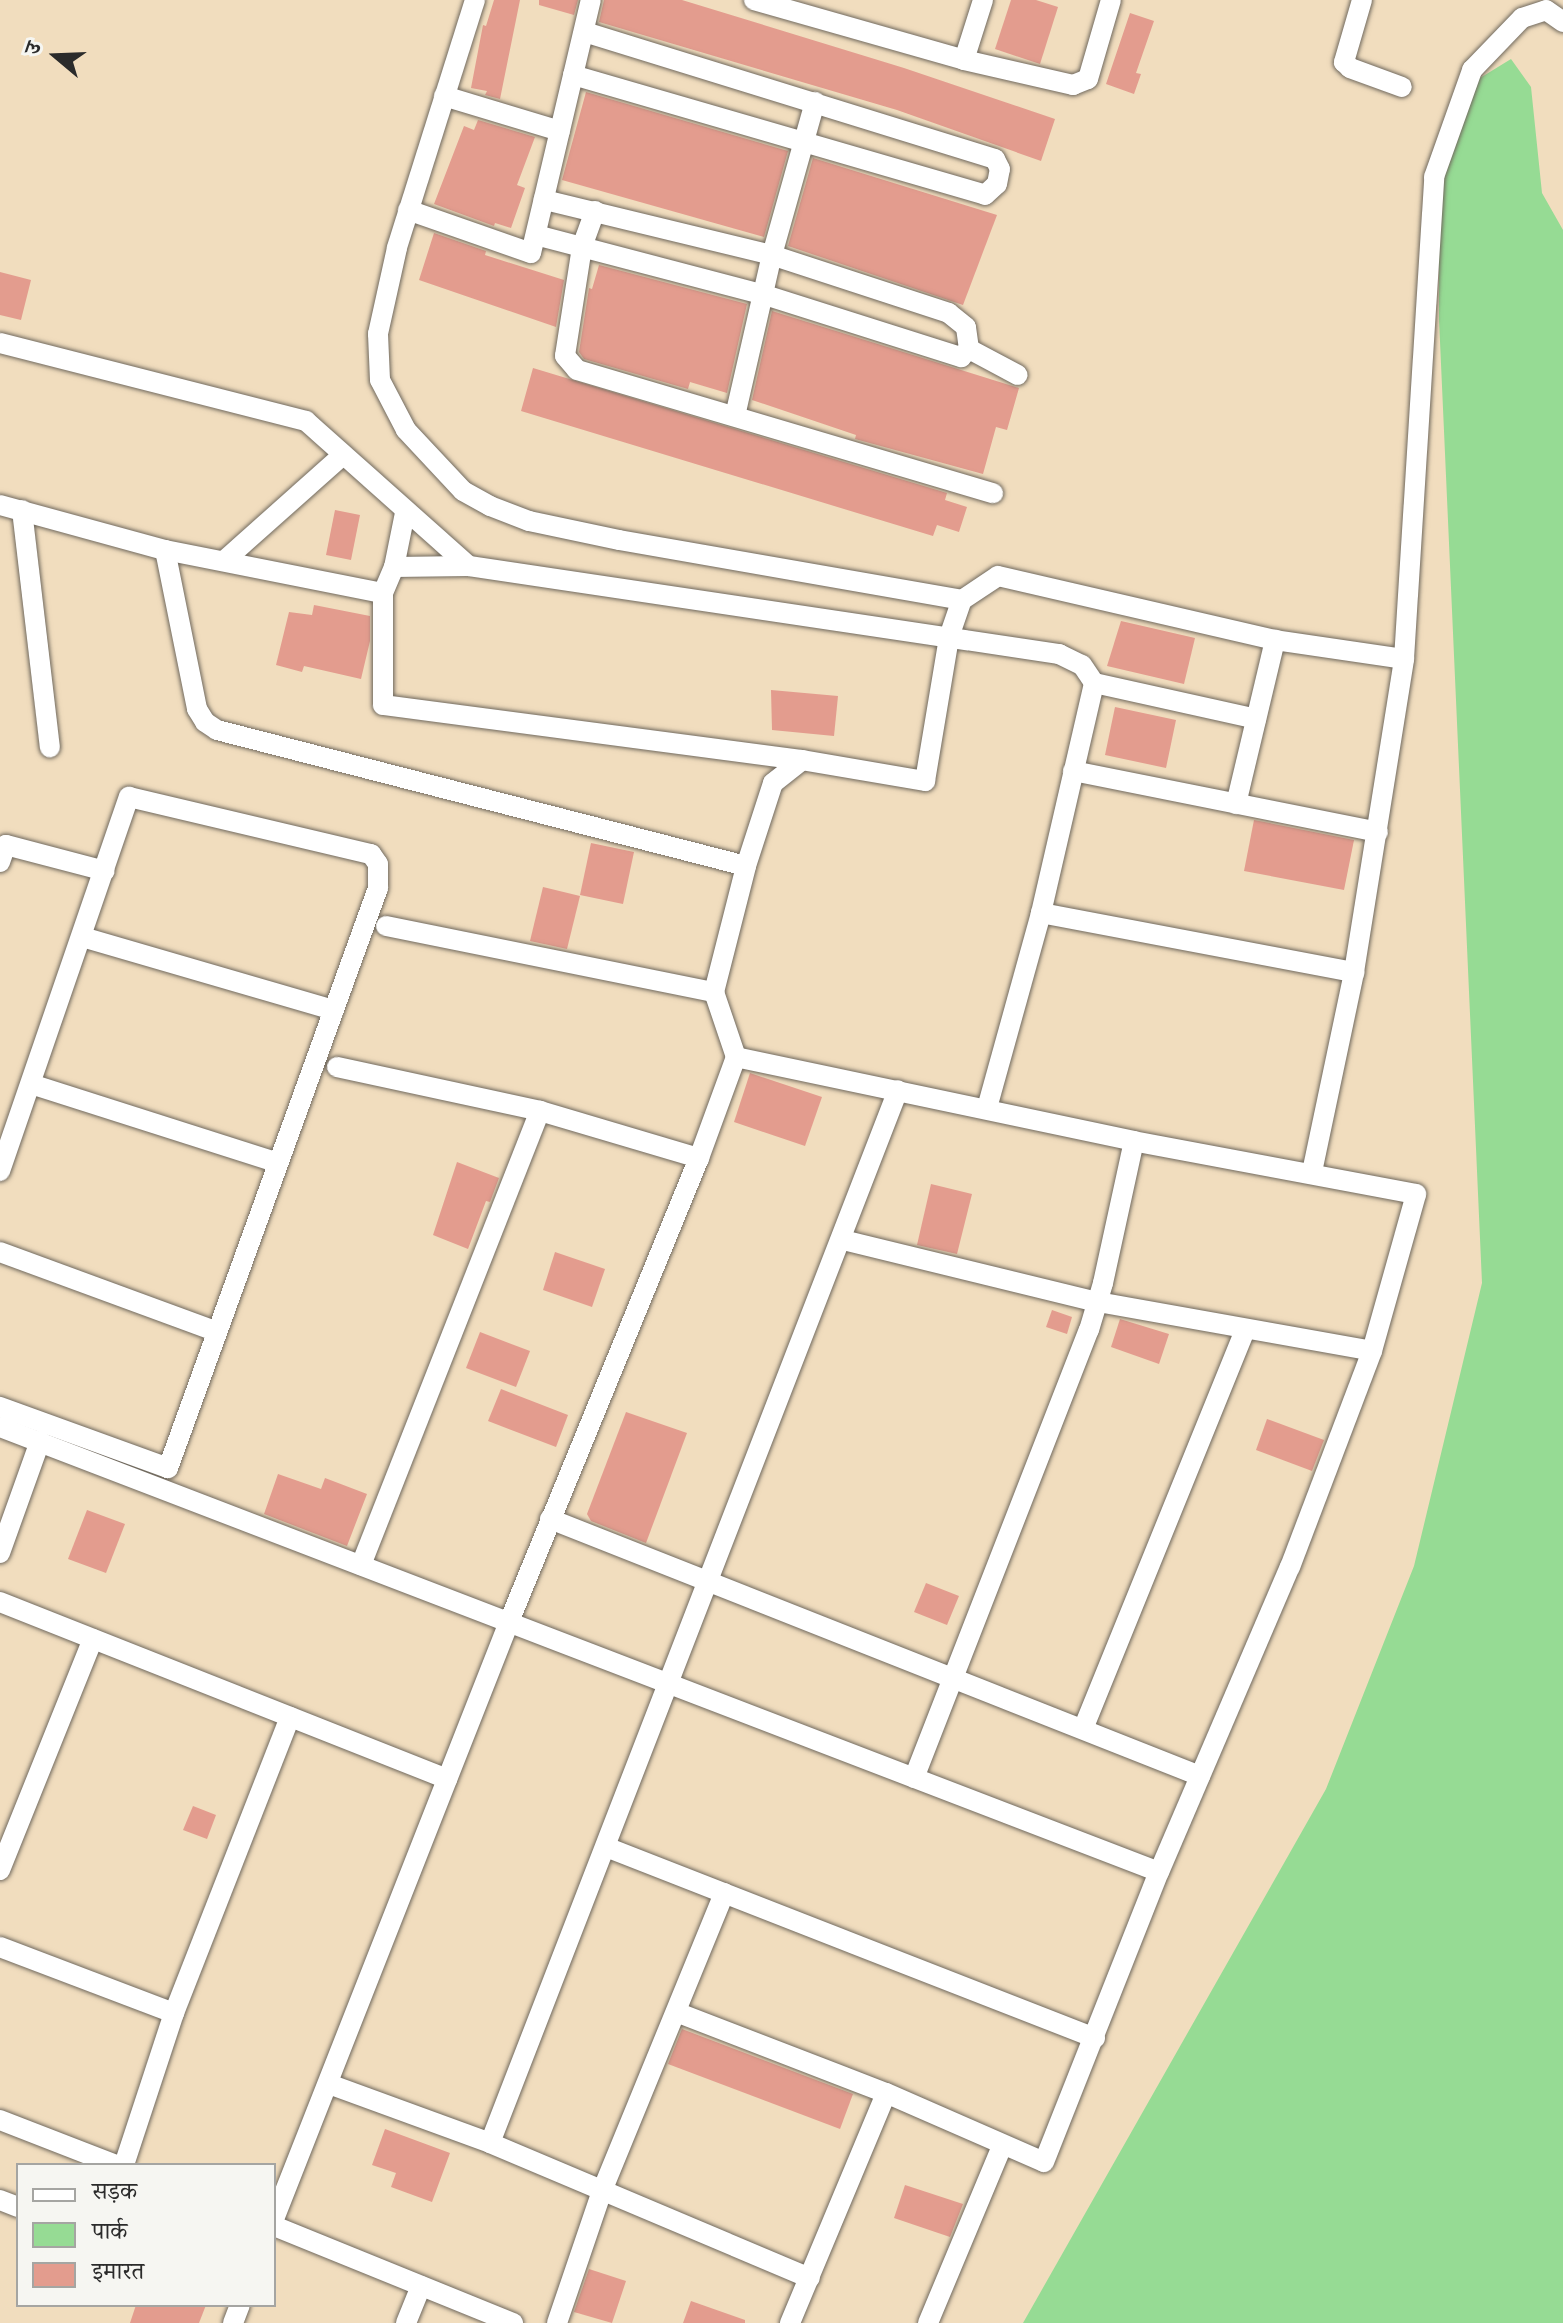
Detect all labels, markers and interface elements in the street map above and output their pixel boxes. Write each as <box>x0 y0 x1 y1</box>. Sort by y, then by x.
north arrow <box>16 16 96 96</box>
text: उ <box>19 39 47 58</box>
legend <box>16 2163 276 2307</box>
text: सड़क <box>92 2177 137 2205</box>
text: पार्क <box>92 2217 127 2245</box>
text: इमारत <box>92 2257 144 2285</box>

